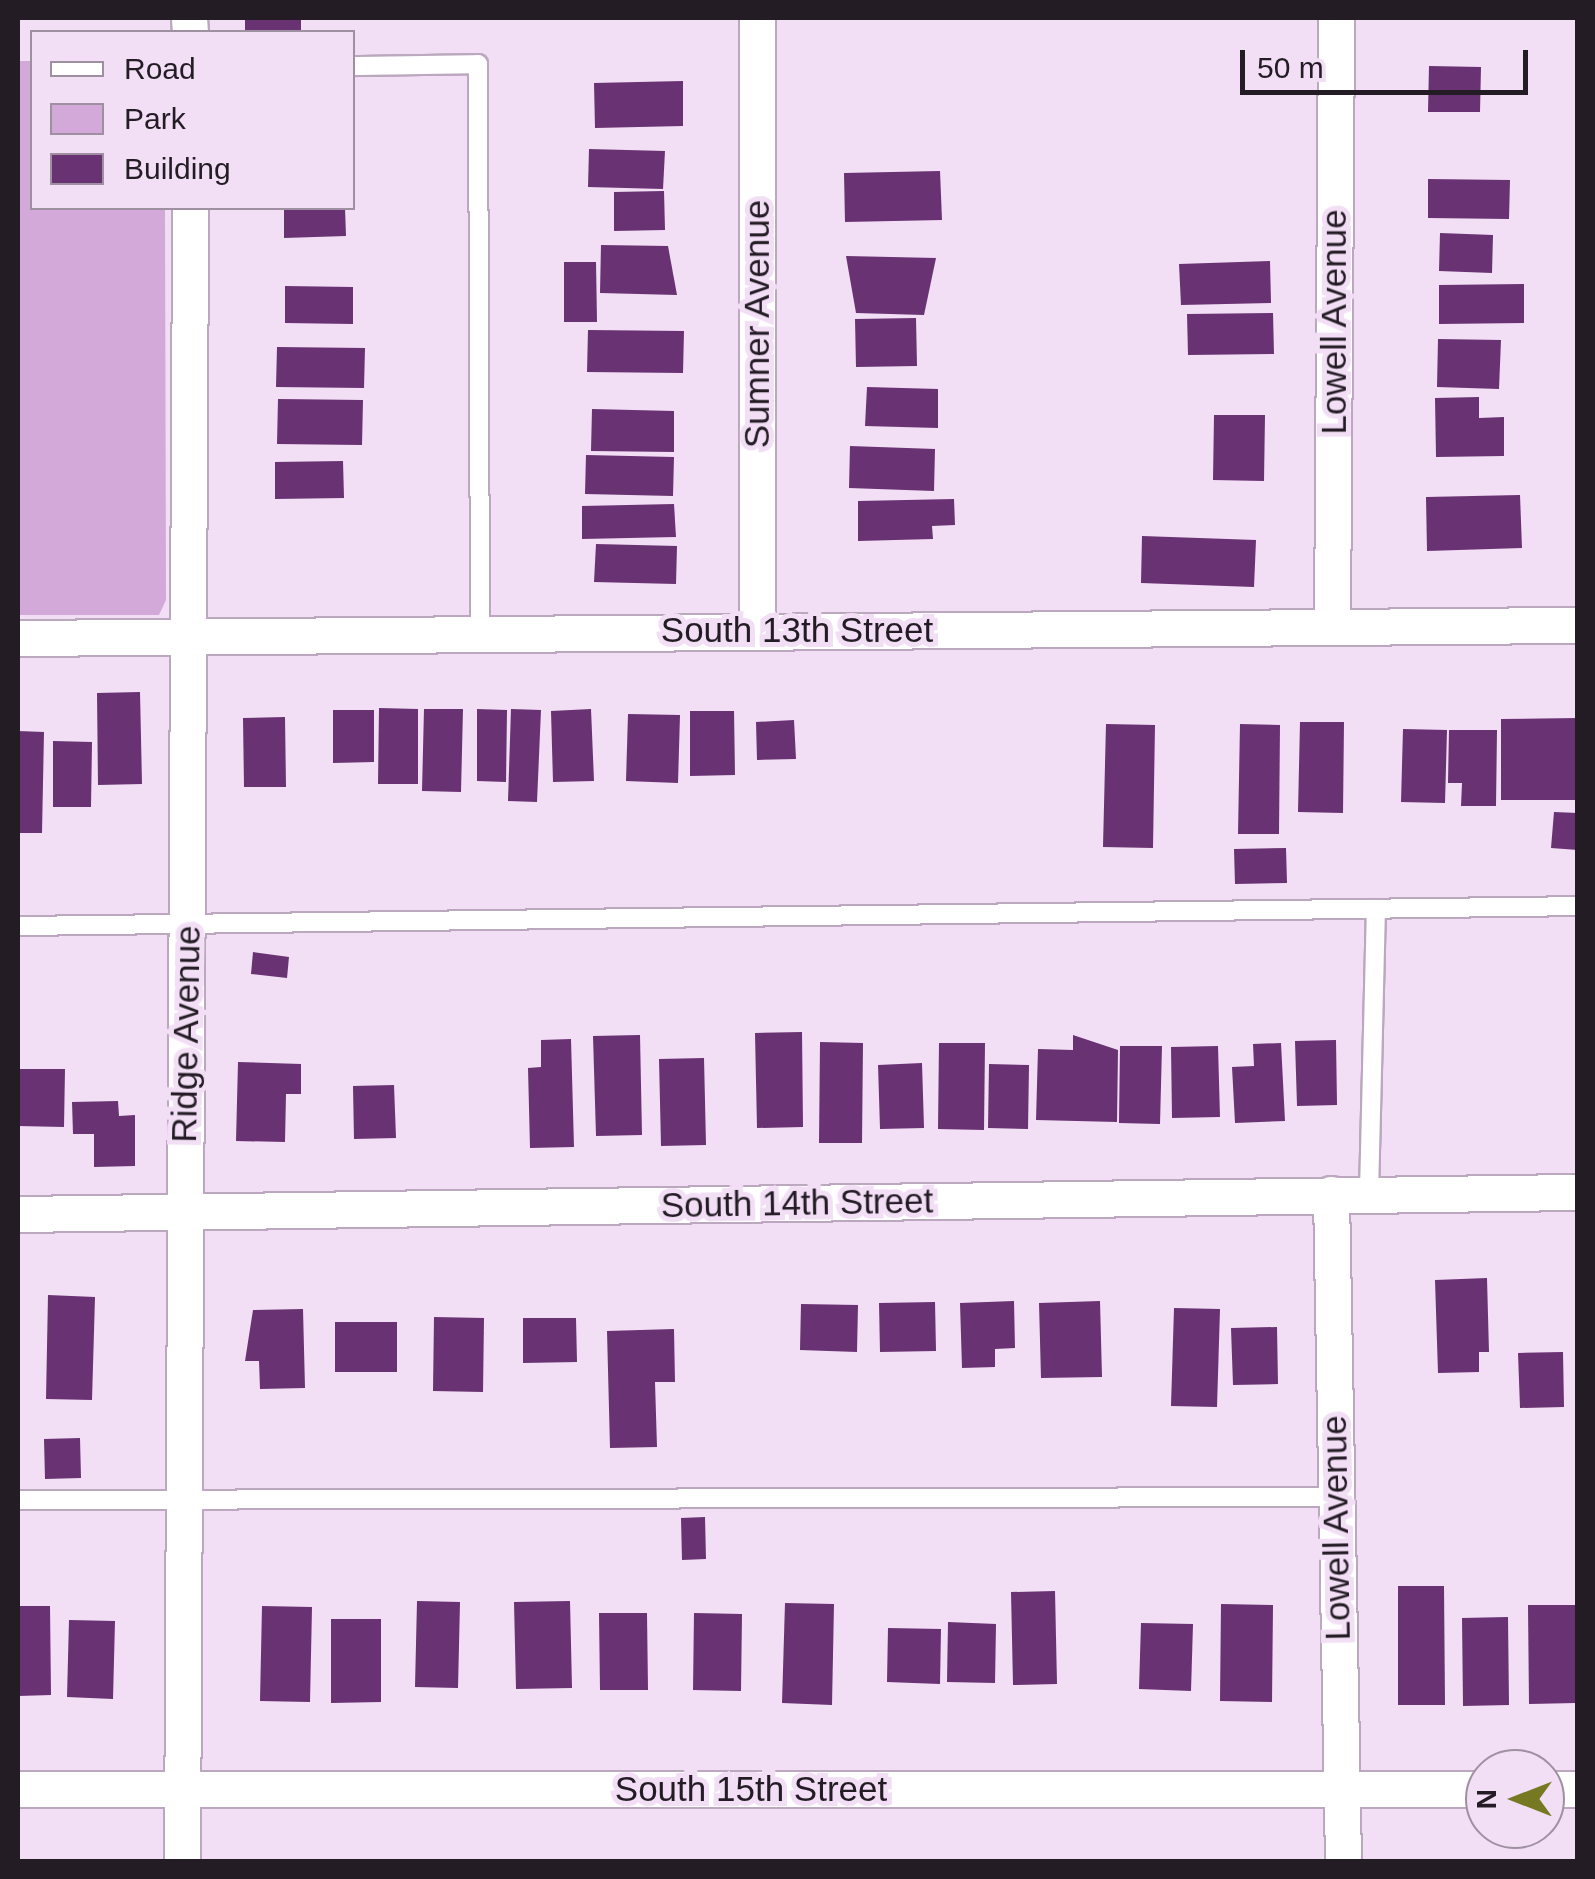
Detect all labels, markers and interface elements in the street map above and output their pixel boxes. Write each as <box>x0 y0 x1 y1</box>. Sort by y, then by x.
legend <box>30 30 355 210</box>
scale bar <box>1245 30 1532 92</box>
text: 50 m <box>1257 51 1324 84</box>
text: Road <box>124 52 196 85</box>
text: Park <box>124 102 186 135</box>
text: Building <box>124 152 231 185</box>
street label: Sumner Avenue <box>736 199 778 449</box>
street label: Lowell Avenue <box>1313 208 1355 436</box>
street label: South 13th Street <box>661 609 933 651</box>
street label: Ridge Avenue <box>163 924 209 1144</box>
street label: South 14th Street <box>660 1180 934 1226</box>
street label: Lowell Avenue <box>1313 1414 1359 1642</box>
north arrow <box>1465 1749 1565 1849</box>
street label: South 15th Street <box>615 1768 887 1810</box>
text: N <box>1471 1789 1502 1809</box>

